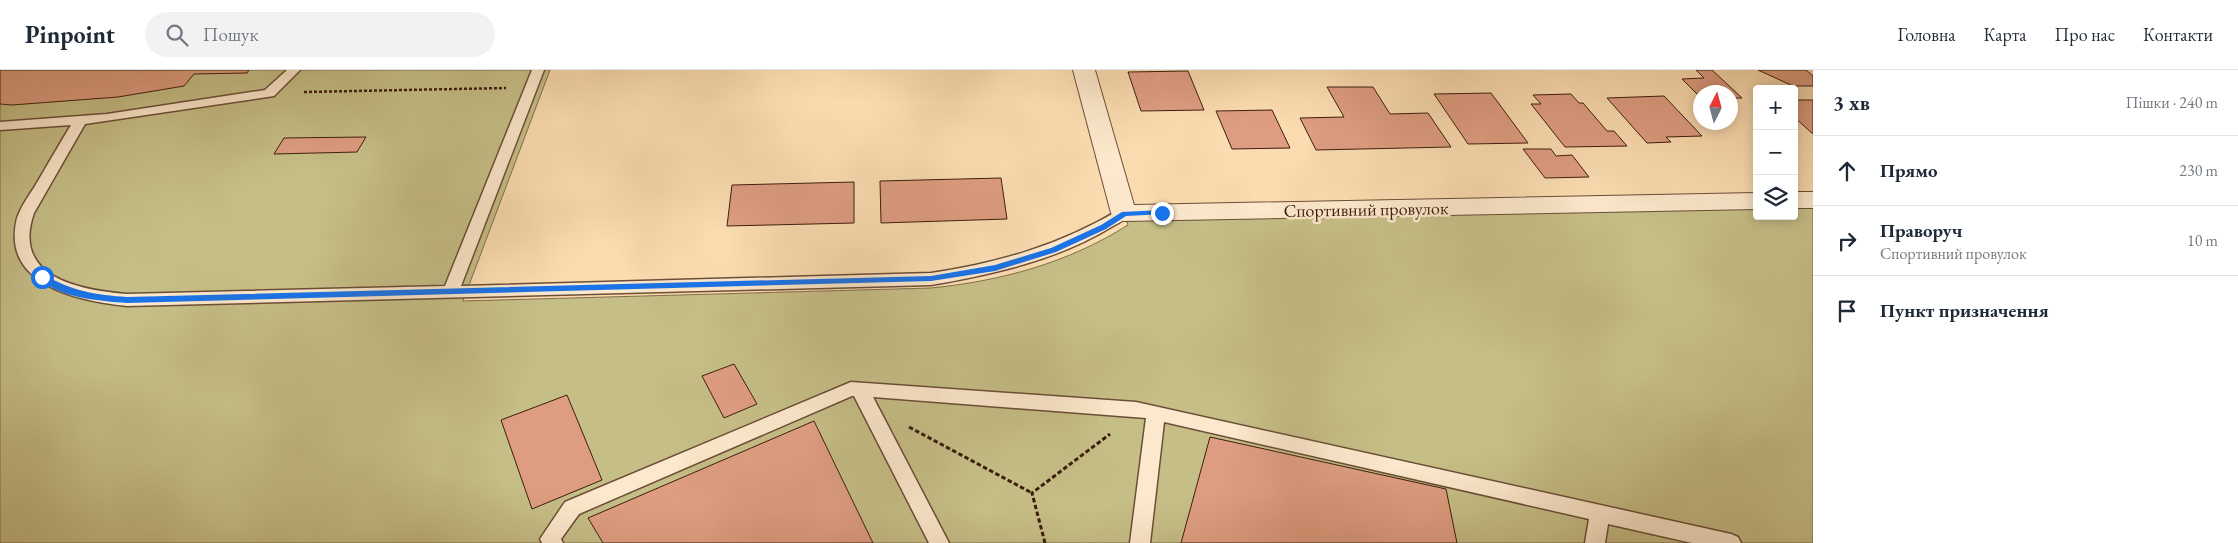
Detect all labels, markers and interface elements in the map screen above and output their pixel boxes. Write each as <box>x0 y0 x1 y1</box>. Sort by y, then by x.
search box <box>145 12 495 57</box>
text: Pinpoint <box>25 19 115 50</box>
icon: search <box>163 21 191 49</box>
text: Пошук <box>203 22 259 47</box>
text: Головна <box>1898 23 1955 46</box>
text: Карта <box>1983 23 2026 46</box>
text: Про нас <box>2054 23 2115 46</box>
text: Контакти <box>2143 23 2213 46</box>
north arrow <box>1693 85 1738 130</box>
map controls <box>1753 85 1798 220</box>
button: + <box>1753 85 1798 130</box>
text: 3 хв <box>1833 89 1870 116</box>
text: Пішки · 240 m <box>2125 92 2218 113</box>
button: − <box>1753 130 1798 175</box>
icon: ahead <box>1833 157 1861 185</box>
text: Прямо <box>1880 158 1938 183</box>
text: 230 m <box>2179 160 2218 181</box>
button: layers <box>1753 175 1798 220</box>
street label: Спортивний провулок <box>1283 196 1449 222</box>
route end <box>1151 202 1174 225</box>
text: Праворуч <box>1880 218 1962 243</box>
icon: right <box>1833 227 1861 255</box>
text: 10 m <box>2187 230 2218 251</box>
text: Спортивний провулок <box>1880 243 2027 264</box>
route start <box>31 266 54 289</box>
icon: arrive <box>1833 297 1861 325</box>
text: Пункт призначення <box>1880 298 2049 323</box>

